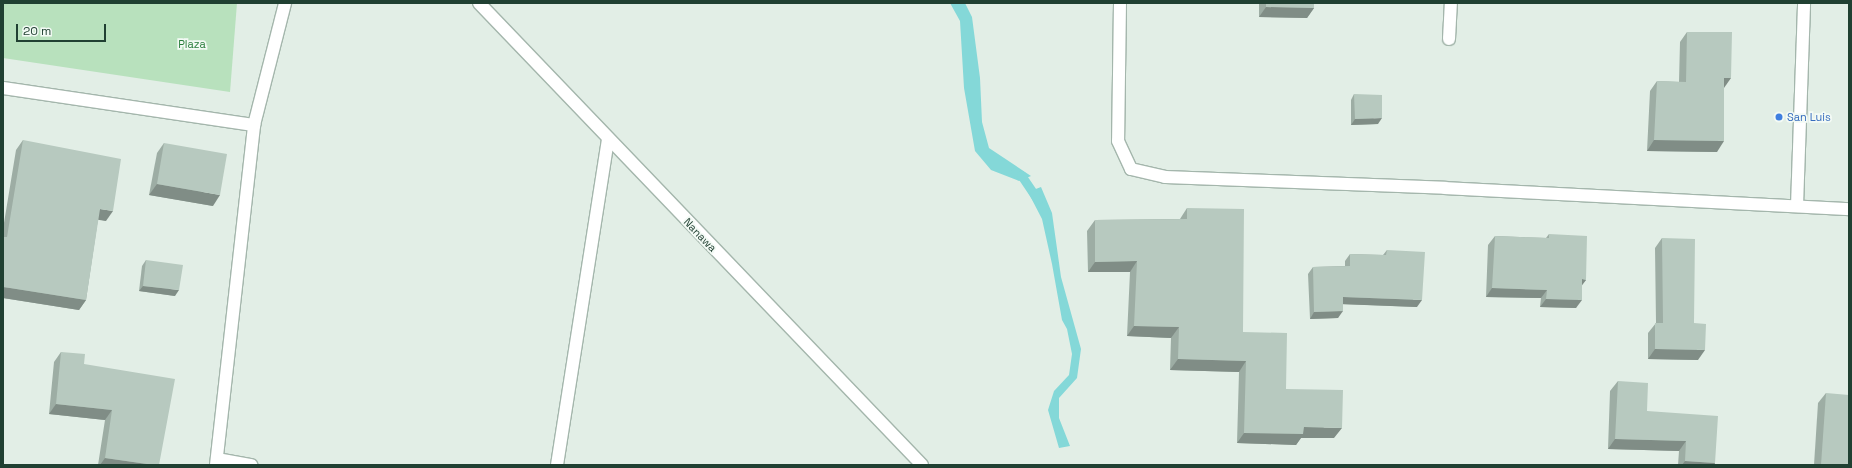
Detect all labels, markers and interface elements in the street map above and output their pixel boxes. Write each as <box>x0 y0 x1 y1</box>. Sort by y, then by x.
scale bar <box>18 16 108 42</box>
text: 20 m <box>23 23 51 39</box>
park label: Plaza <box>178 37 206 51</box>
place label: San Luis <box>1787 110 1831 124</box>
marker: San Luis <box>1774 112 1784 122</box>
street label: Nanawa <box>681 215 719 255</box>

